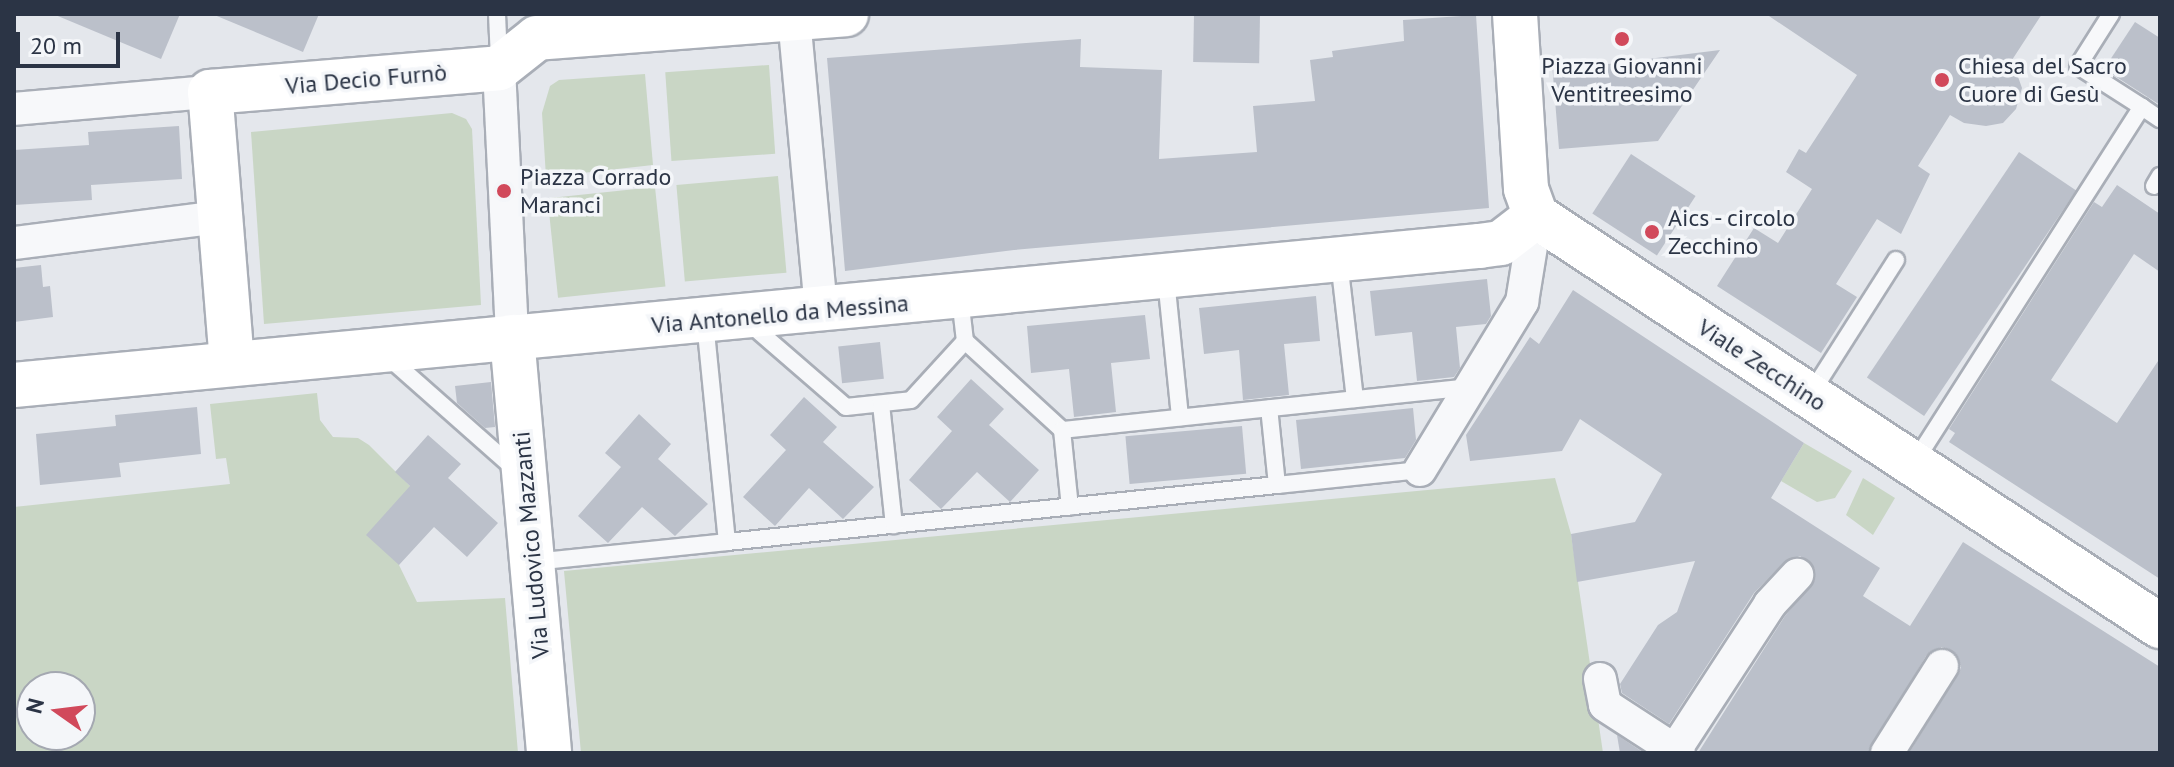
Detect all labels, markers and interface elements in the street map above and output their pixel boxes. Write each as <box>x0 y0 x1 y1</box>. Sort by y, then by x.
scale bar <box>20 16 124 66</box>
text: 20 m <box>30 30 82 61</box>
marker: Piazza Giovanni Ventitreesimo <box>1613 30 1631 48</box>
place label: Piazza Giovanni Ventitreesimo <box>1541 52 1703 108</box>
place label: Chiesa del Sacro Cuore di Gesù <box>1958 52 2127 108</box>
street label: Via Decio Furnò <box>284 58 448 100</box>
marker: Chiesa del Sacro Cuore di Gesù <box>1933 71 1951 89</box>
place label: Piazza Corrado Maranci <box>520 163 671 219</box>
marker: Piazza Corrado Maranci <box>495 182 513 200</box>
place label: Aics - circolo Zecchino <box>1668 204 1799 260</box>
marker: Aics - circolo Zecchino <box>1643 223 1661 241</box>
street label: Via Antonello da Messina <box>650 288 910 340</box>
street label: Viale Zecchino <box>1692 313 1832 417</box>
street label: Via Ludovico Mazzanti <box>507 430 555 660</box>
north arrow <box>16 671 96 751</box>
text: N <box>19 695 50 716</box>

